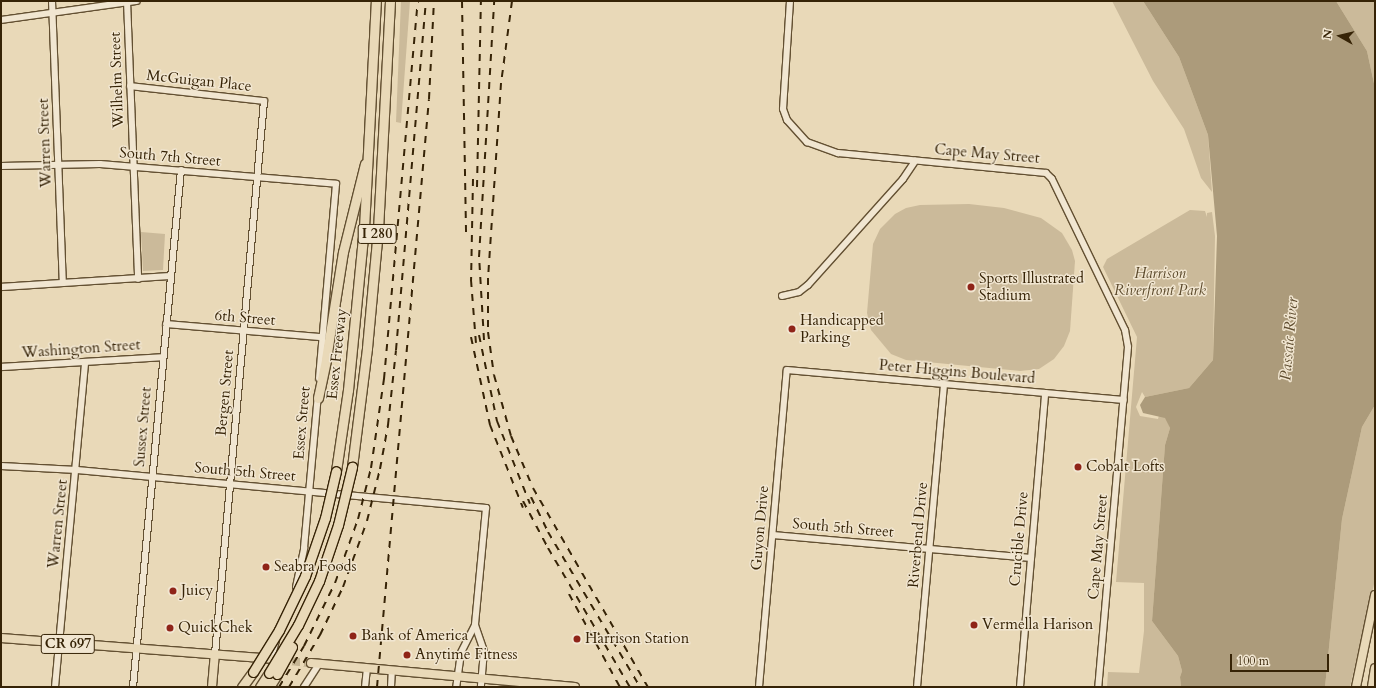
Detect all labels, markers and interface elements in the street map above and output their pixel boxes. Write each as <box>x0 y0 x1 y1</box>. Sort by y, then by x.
north arrow <box>1320 16 1360 56</box>
text: N <box>1320 28 1336 40</box>
street label: Wilhelm Street <box>106 32 128 128</box>
street label: McGuigan Place <box>146 67 252 95</box>
street label: Warren Street <box>34 98 56 188</box>
street label: Cape May Street <box>934 140 1040 168</box>
street label: South 7th Street <box>119 144 221 170</box>
road number: I 280 <box>357 222 397 246</box>
park label: Harrison Riverfront Park <box>1114 264 1206 299</box>
place label: Sports Illustrated Stadium <box>979 269 1084 304</box>
marker: Sports Illustrated Stadium <box>966 282 976 292</box>
water label: Passaic River <box>1276 297 1302 381</box>
street label: 6th Street <box>214 306 276 330</box>
street label: Essex Freeway <box>323 307 351 401</box>
place label: Handicapped Parking <box>800 311 884 346</box>
marker: Handicapped Parking <box>787 324 797 334</box>
street label: Washington Street <box>21 336 141 362</box>
street label: Bergen Street <box>212 349 238 437</box>
street label: Peter Higgins Boulevard <box>878 356 1036 388</box>
street label: Sussex Street <box>131 386 155 468</box>
street label: Essex Street <box>290 386 314 460</box>
place label: Cobalt Lofts <box>1086 458 1164 476</box>
street label: South 5th Street <box>194 459 296 485</box>
marker: Cobalt Lofts <box>1073 462 1083 472</box>
street label: Warren Street <box>44 479 72 569</box>
street label: Riverbend Drive <box>904 481 932 589</box>
street label: Guyon Drive <box>747 485 773 571</box>
street label: Crucible Drive <box>1006 491 1032 587</box>
street label: Cape May Street <box>1084 494 1112 600</box>
street label: South 5th Street <box>792 515 894 541</box>
place label: Seabra Foods <box>274 558 357 576</box>
marker: Seabra Foods <box>261 562 271 572</box>
place label: Juicy <box>181 582 213 600</box>
marker: Juicy <box>168 586 178 596</box>
place label: Vermella Harison <box>982 616 1093 634</box>
place label: QuickChek <box>178 619 253 637</box>
marker: Vermella Harison <box>969 620 979 630</box>
marker: QuickChek <box>165 623 175 633</box>
place label: Bank of America <box>361 627 468 645</box>
place label: Harrison Station <box>585 630 689 648</box>
marker: Bank of America <box>348 631 358 641</box>
road number: CR 697 <box>40 632 96 656</box>
marker: Harrison Station <box>572 634 582 644</box>
place label: Anytime Fitness <box>415 646 517 664</box>
scale bar <box>1232 646 1331 672</box>
marker: Anytime Fitness <box>402 650 412 660</box>
text: 100 m <box>1237 653 1269 669</box>

